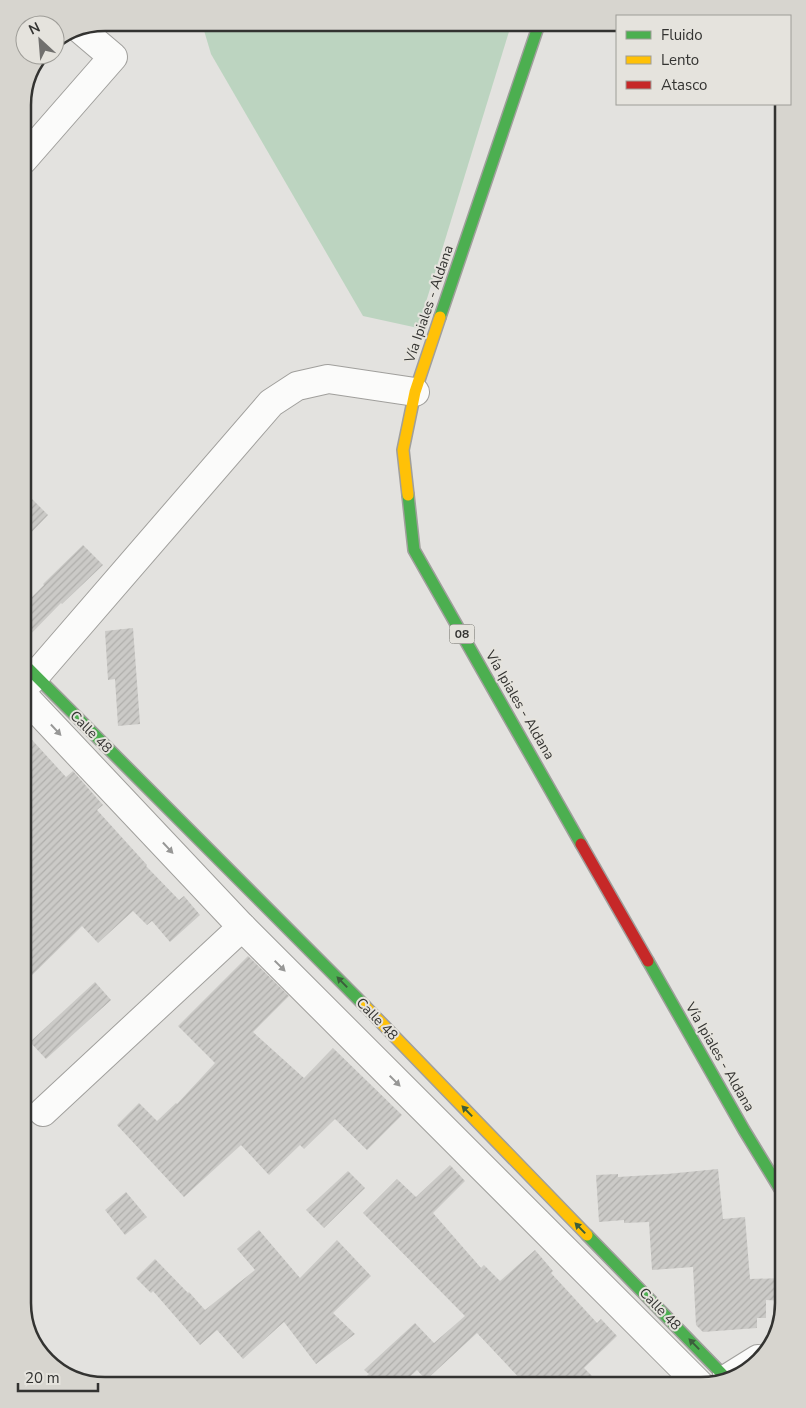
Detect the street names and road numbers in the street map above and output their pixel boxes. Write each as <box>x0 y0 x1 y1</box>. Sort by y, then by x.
street label: Vía Ipiales - Aldana <box>400 243 458 366</box>
road number: 08 <box>450 624 474 644</box>
street label: Vía Ipiales - Aldana <box>481 646 559 763</box>
street label: Calle 48 <box>66 707 116 757</box>
street label: Calle 48 <box>352 993 402 1045</box>
street label: Vía Ipiales - Aldana <box>681 998 759 1115</box>
street label: Calle 48 <box>635 1283 685 1335</box>

